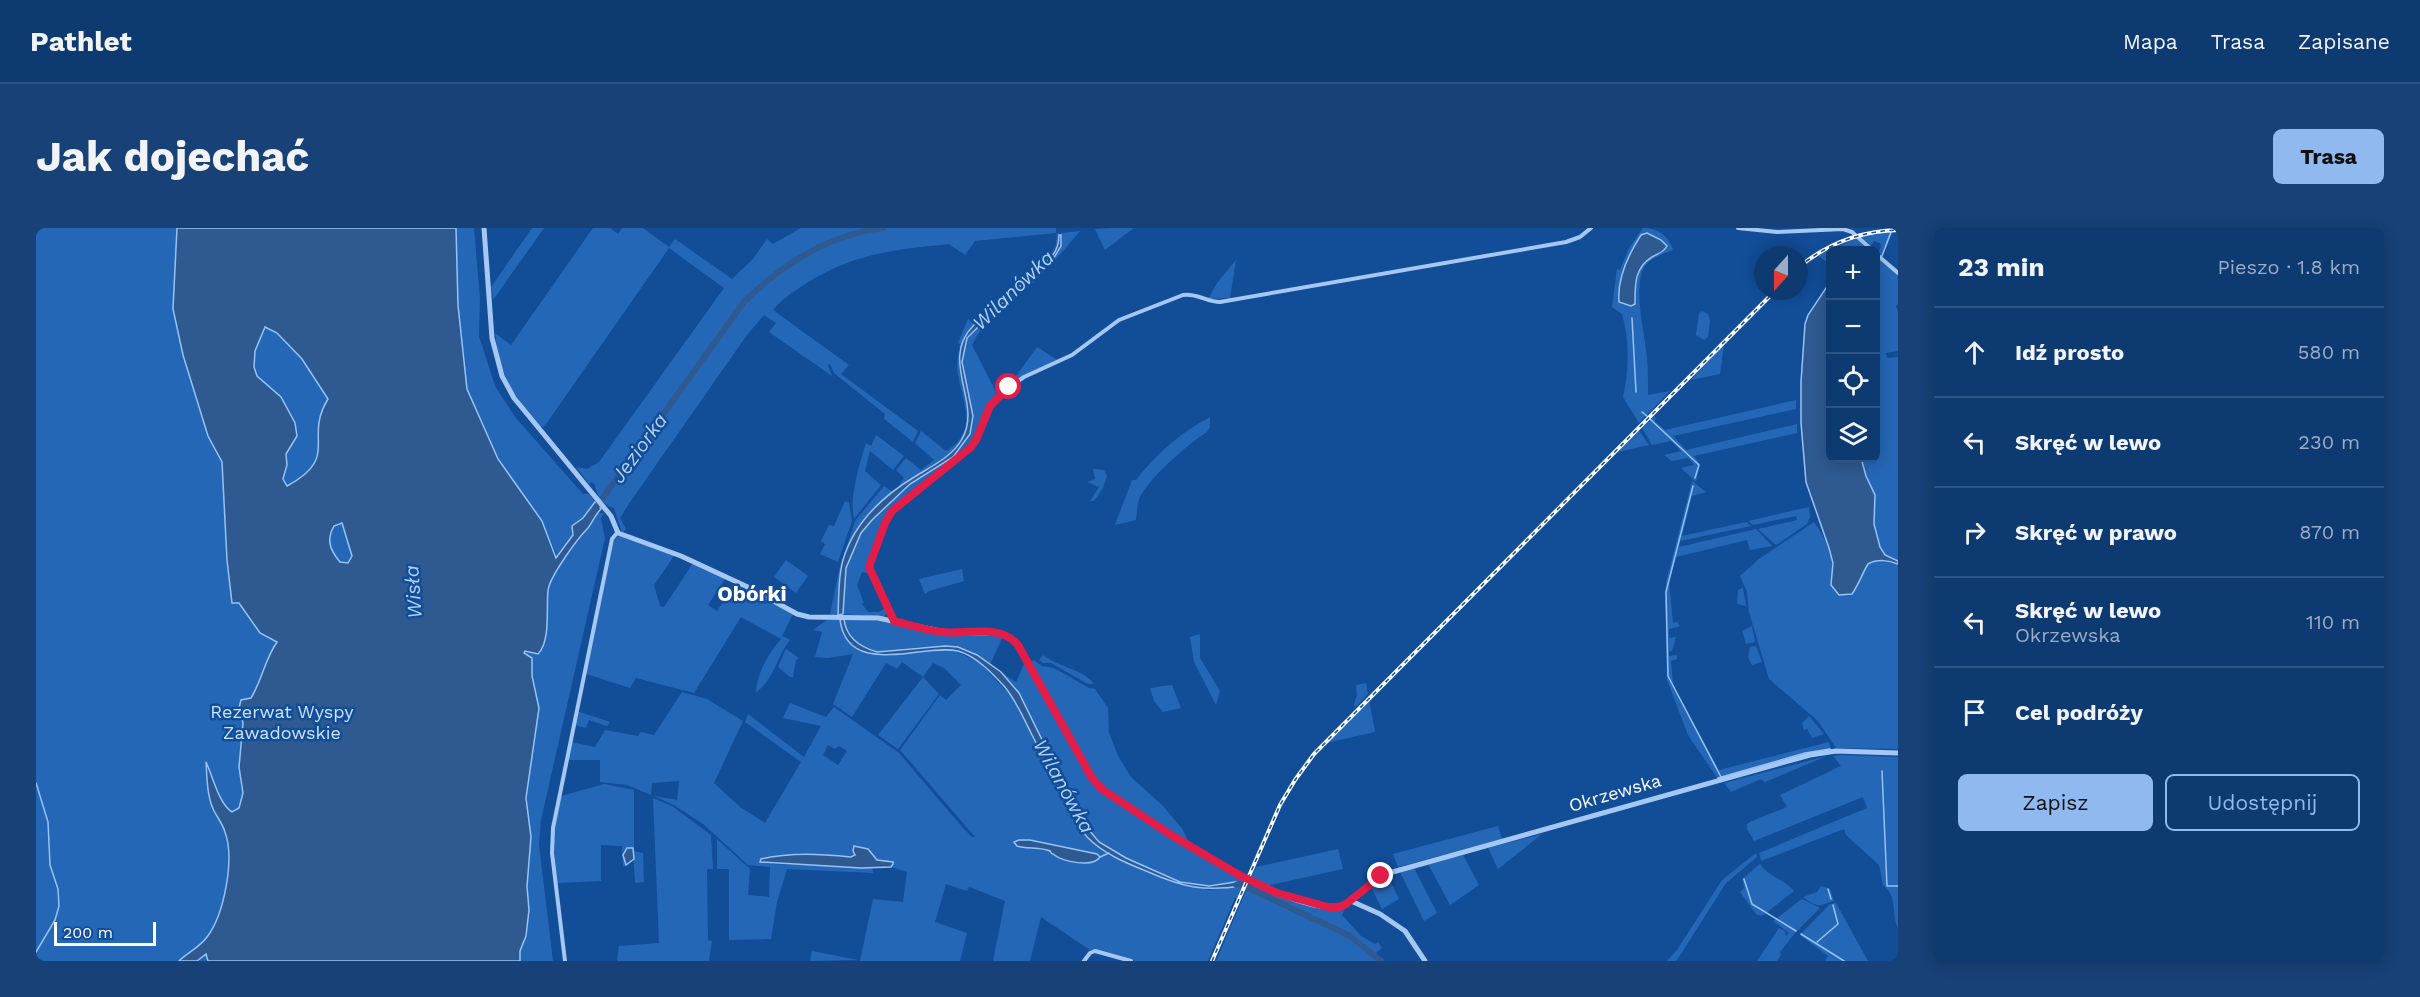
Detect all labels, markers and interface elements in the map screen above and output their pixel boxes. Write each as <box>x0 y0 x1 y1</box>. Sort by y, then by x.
text: Pathlet <box>30 25 132 58</box>
text: Mapa <box>2123 29 2178 54</box>
text: Trasa <box>2211 29 2265 54</box>
text: Zapisane <box>2298 29 2390 54</box>
button: Trasa <box>2273 129 2384 184</box>
text: Jak dojechać <box>36 132 309 181</box>
water label: Wilanówka <box>967 245 1059 335</box>
north arrow <box>1754 246 1808 300</box>
map controls <box>1826 246 1880 462</box>
button: + <box>1826 246 1880 300</box>
text: 23 min <box>1958 252 2045 282</box>
text: Pieszo · 1.8 km <box>2217 255 2360 279</box>
button: − <box>1826 300 1880 354</box>
icon: ahead <box>1958 336 1991 369</box>
text: Idź prosto <box>2015 340 2124 365</box>
text: 580 m <box>2298 340 2360 364</box>
button: locate <box>1826 354 1880 408</box>
route start <box>995 373 1021 399</box>
button: layers <box>1826 408 1880 462</box>
water label: Jeziorka <box>606 409 672 487</box>
icon: left <box>1958 426 1991 459</box>
text: Skręć w lewo <box>2015 430 2161 455</box>
text: 230 m <box>2298 430 2360 454</box>
icon: right <box>1958 516 1991 549</box>
text: Skręć w prawo <box>2015 520 2177 545</box>
text: 870 m <box>2299 520 2360 544</box>
water label: Wisła <box>399 564 427 620</box>
district label: Obórki <box>717 581 787 606</box>
text: Skręć w lewo <box>2015 598 2161 623</box>
icon: left <box>1958 606 1991 639</box>
text: 110 m <box>2306 610 2360 634</box>
text: Okrzewska <box>2015 623 2121 647</box>
icon: arrive <box>1958 696 1991 729</box>
text: Cel podróży <box>2015 700 2143 725</box>
park label: Rezerwat Wyspy Zawadowskie <box>210 701 354 743</box>
water label: Wilanówka <box>1028 735 1100 837</box>
street label: Okrzewska <box>1566 769 1663 816</box>
button: Zapisz <box>1958 774 2153 831</box>
button: Udostępnij <box>2165 774 2360 831</box>
route end <box>1367 862 1393 888</box>
scale bar <box>54 919 156 946</box>
text: 200 m <box>63 923 113 942</box>

